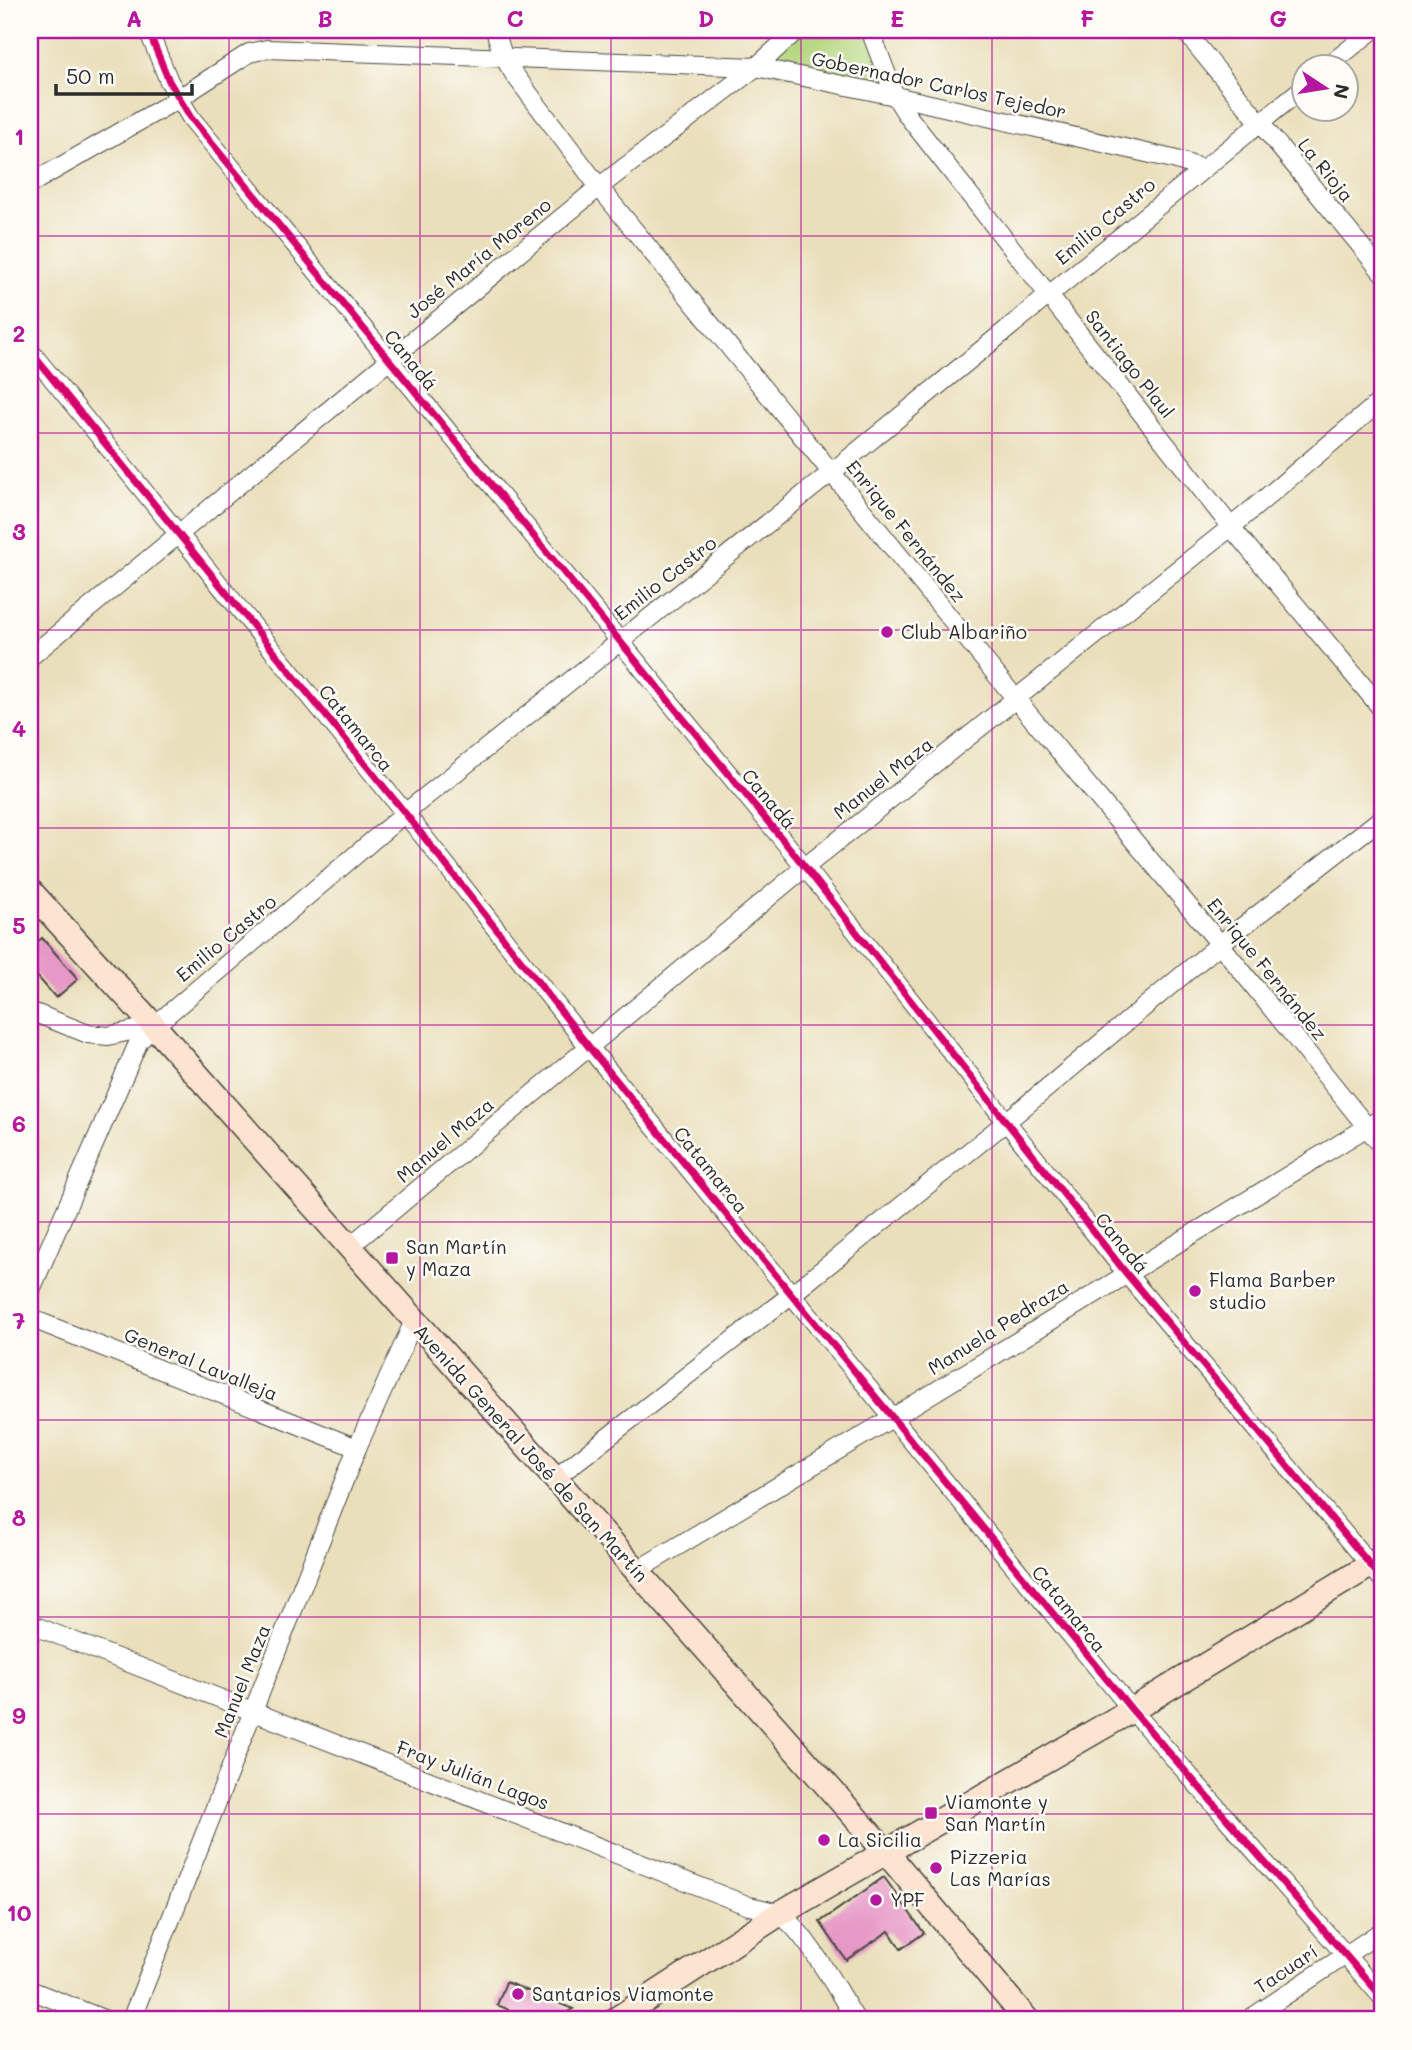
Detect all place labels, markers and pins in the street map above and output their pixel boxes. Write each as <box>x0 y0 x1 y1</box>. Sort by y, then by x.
place label: Club Albariño <box>901 619 1027 644</box>
marker: Club Albariño <box>879 624 895 640</box>
place label: San Martín y Maza <box>406 1234 507 1281</box>
marker: San Martín y Maza <box>384 1250 400 1266</box>
place label: Flama Barber studio <box>1209 1267 1336 1314</box>
marker: Flama Barber studio <box>1187 1283 1203 1299</box>
place label: Viamonte y San Martín <box>945 1789 1048 1836</box>
marker: Viamonte y San Martín <box>923 1805 939 1821</box>
place label: La Sicilia <box>838 1827 922 1852</box>
marker: La Sicilia <box>816 1832 832 1848</box>
place label: Pizzeria Las Marías <box>950 1844 1051 1891</box>
marker: Pizzeria Las Marías <box>928 1860 944 1876</box>
place label: YPF <box>890 1887 925 1912</box>
marker: YPF <box>868 1892 884 1908</box>
place label: Santarios Viamonte <box>532 1981 714 2006</box>
marker: Santarios Viamonte <box>510 1986 526 2002</box>

